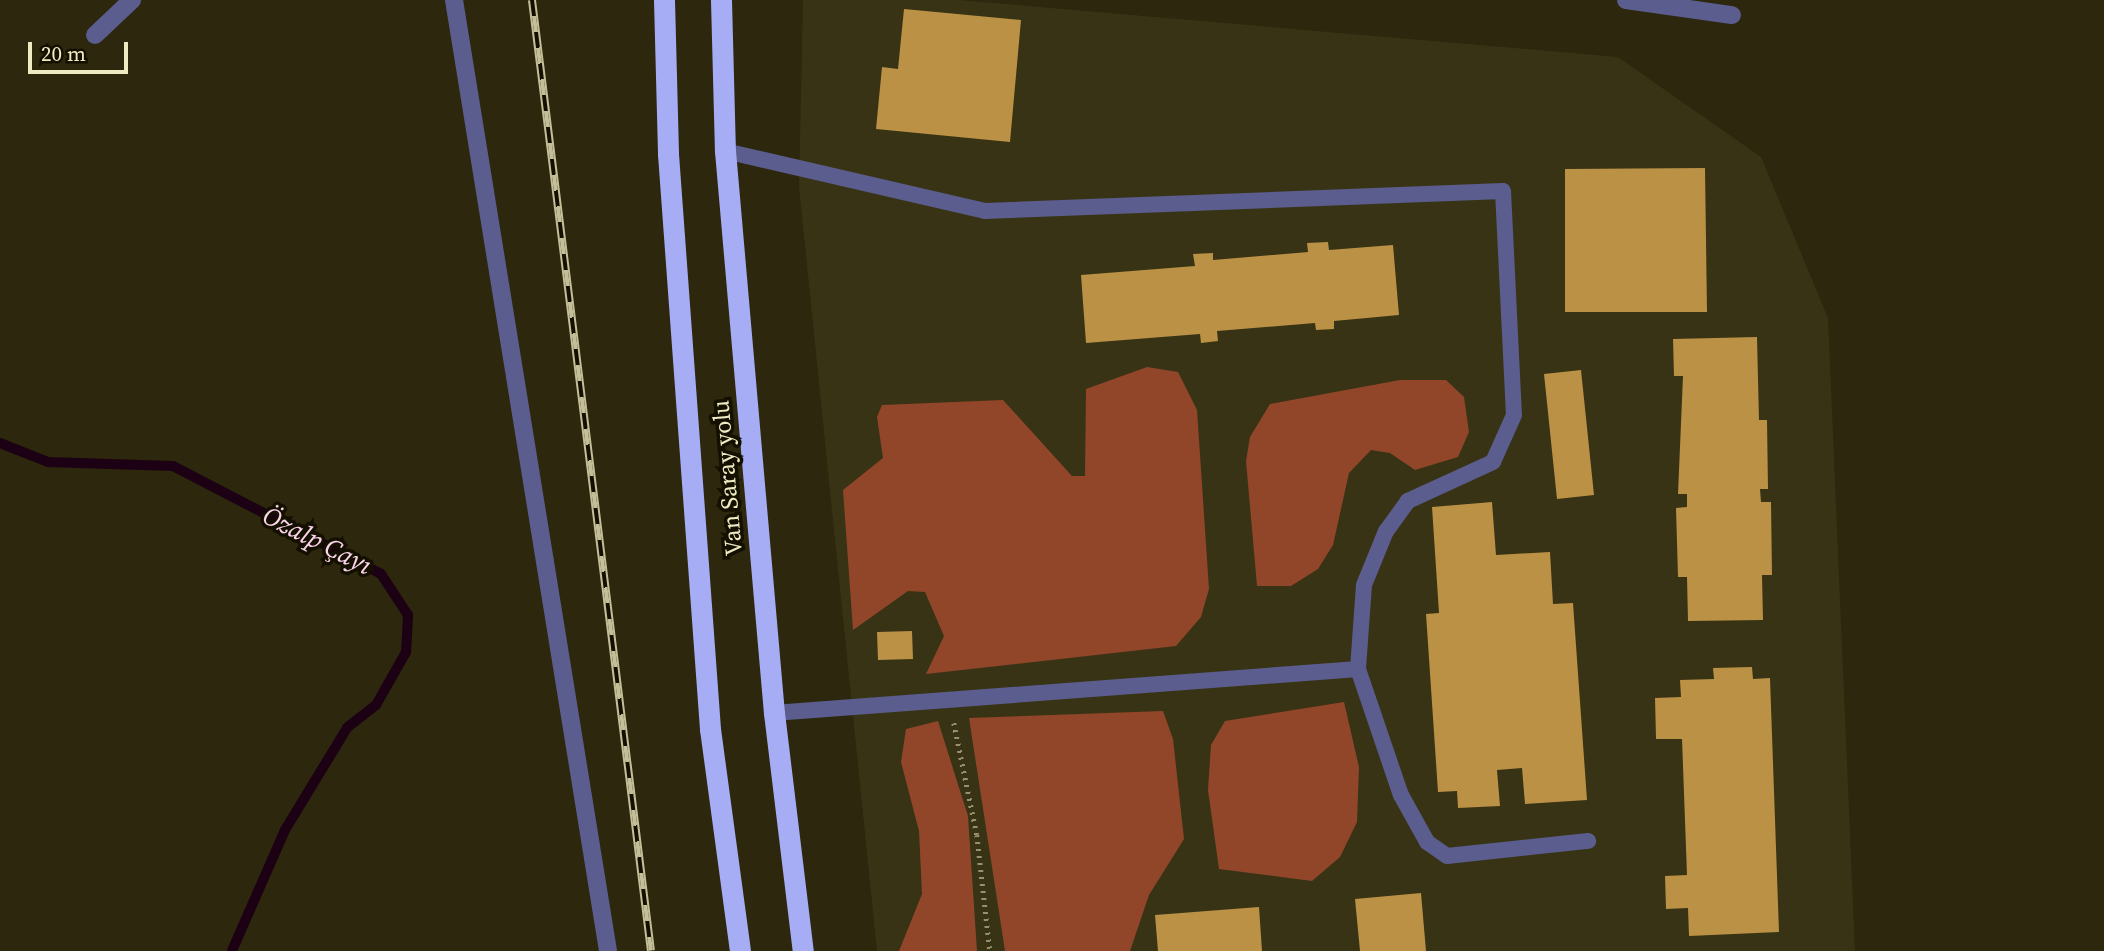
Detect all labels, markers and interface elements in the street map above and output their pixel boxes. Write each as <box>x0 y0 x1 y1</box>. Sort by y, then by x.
scale bar <box>32 28 131 72</box>
text: 20 m <box>41 39 86 68</box>
street label: Van Saray yolu <box>706 399 748 557</box>
water label: Özalp Çayı <box>257 500 377 582</box>

